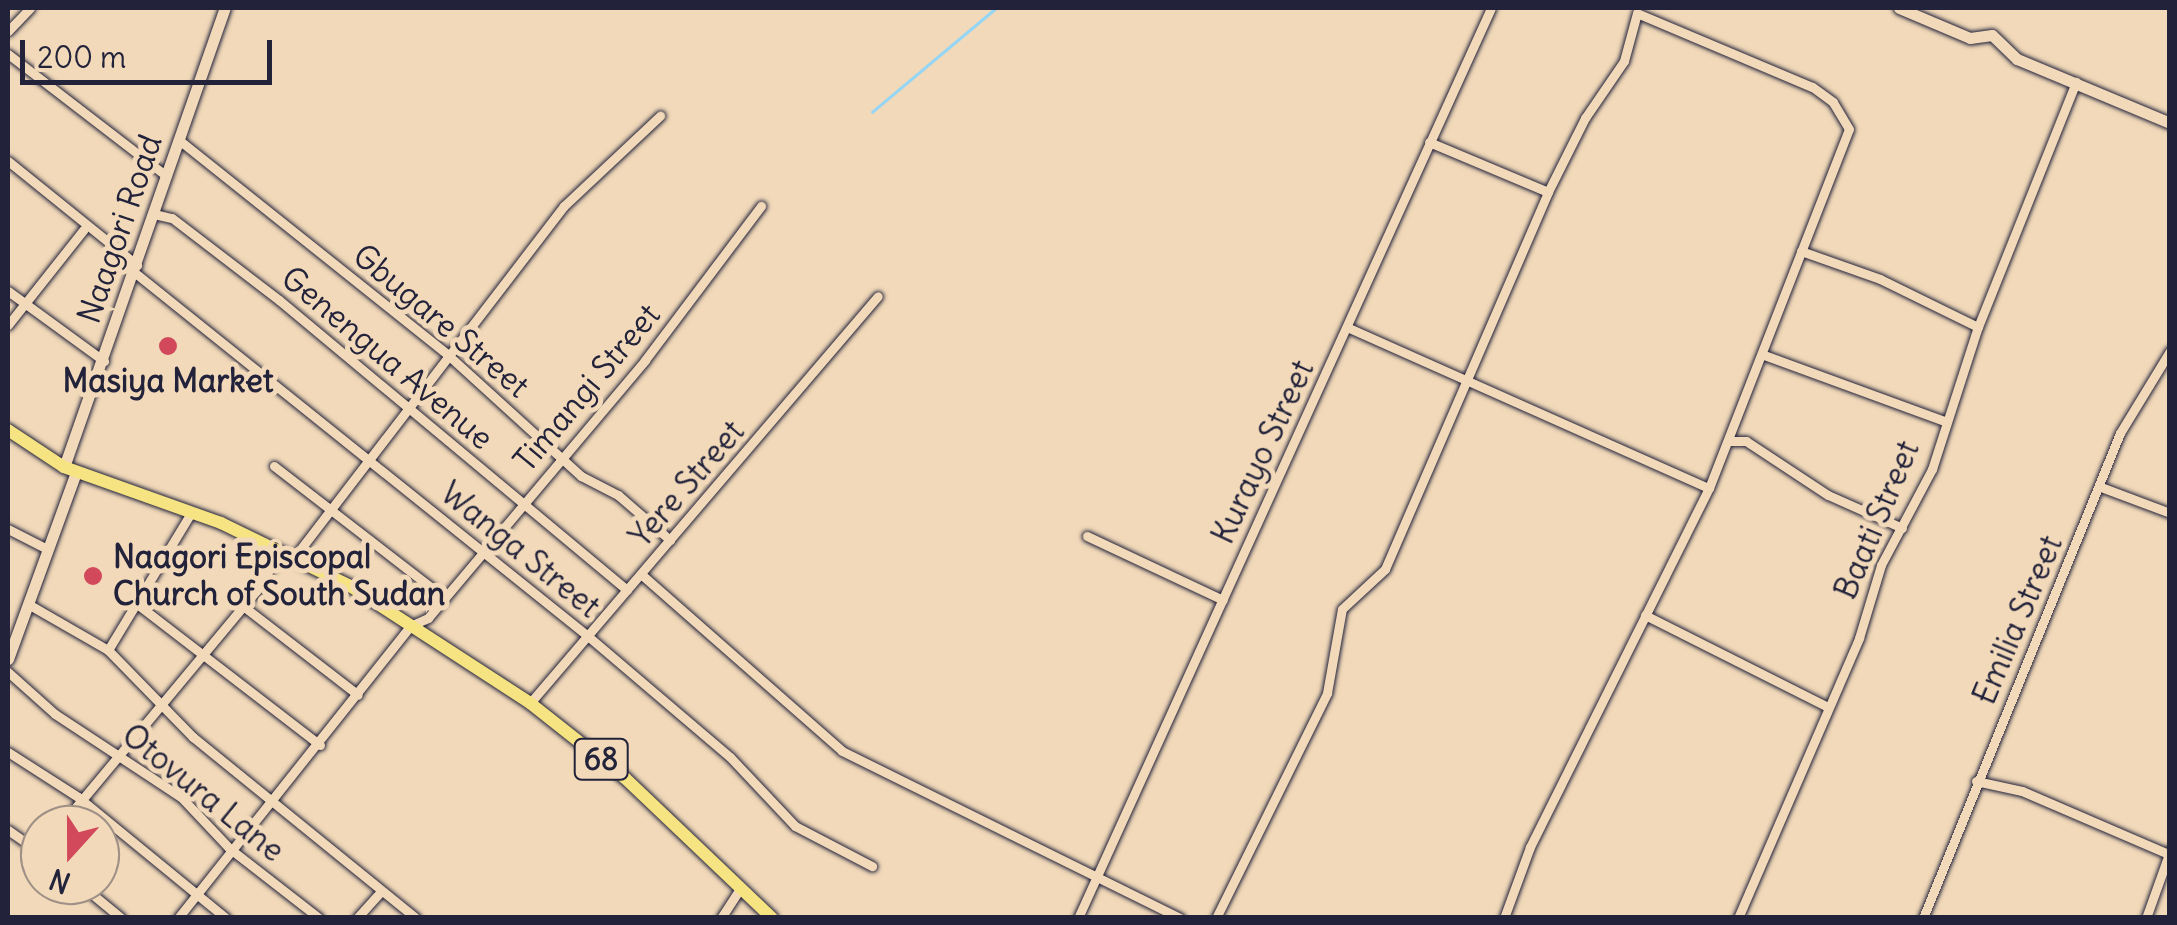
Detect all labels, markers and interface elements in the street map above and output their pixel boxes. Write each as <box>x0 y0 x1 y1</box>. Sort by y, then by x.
scale bar <box>25 20 278 82</box>
text: 200 m <box>37 38 126 76</box>
street label: Naagori Road <box>70 130 170 328</box>
street label: Gbugare Street <box>345 236 537 406</box>
street label: Genengua Avenue <box>273 258 501 458</box>
street label: Timangi Street <box>506 296 668 480</box>
marker: Masiya Market <box>157 335 179 357</box>
street label: Kurayo Street <box>1204 354 1322 550</box>
place label: Masiya Market <box>63 362 273 400</box>
street label: Yere Street <box>622 413 752 555</box>
street label: Baati Street <box>1826 435 1928 605</box>
street label: Wanga Street <box>433 474 607 626</box>
street label: Emilia Street <box>1965 530 2071 710</box>
place label: Naagori Episcopal Church of South Sudan <box>113 539 445 614</box>
marker: Naagori Episcopal Church of South Sudan <box>82 565 104 587</box>
street label: Otovura Lane <box>114 716 292 870</box>
road number: 68 <box>574 734 628 784</box>
north arrow <box>20 805 120 905</box>
text: N <box>44 861 75 901</box>

